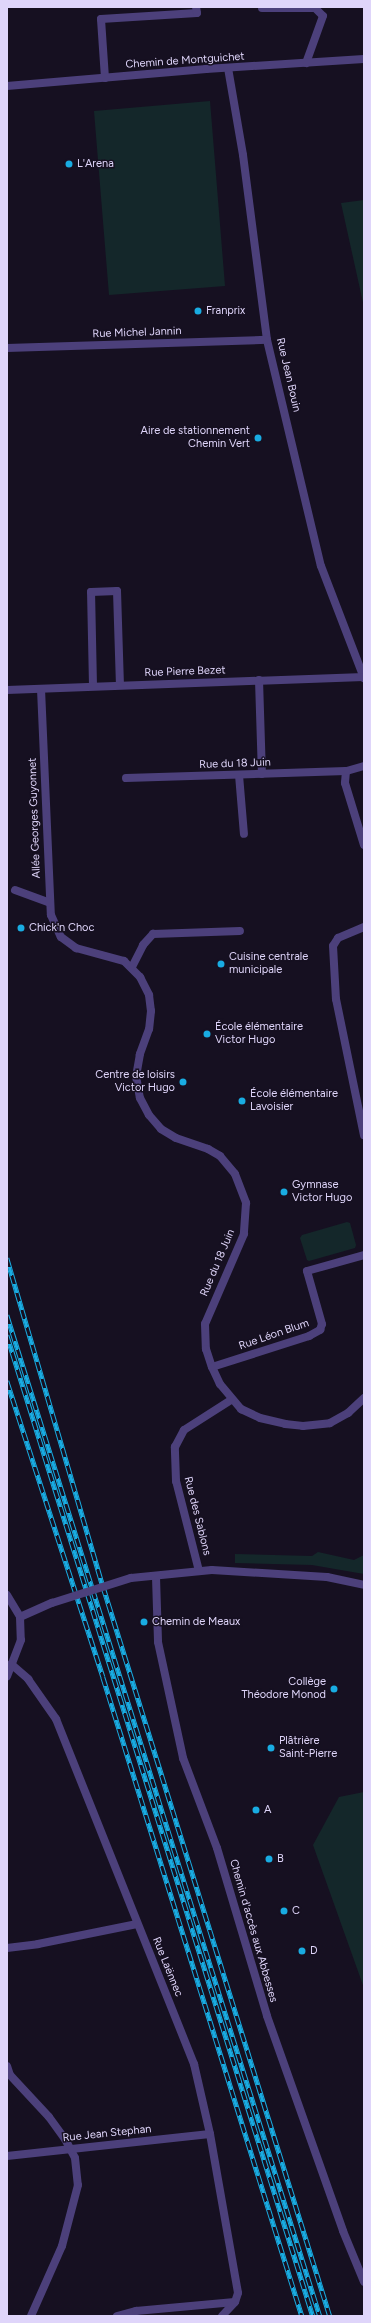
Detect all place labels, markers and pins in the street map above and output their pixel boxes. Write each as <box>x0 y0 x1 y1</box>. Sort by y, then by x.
place label: L'Arena <box>77 157 114 171</box>
marker: L'Arena <box>64 159 74 169</box>
place label: Franprix <box>206 304 245 318</box>
marker: Franprix <box>193 306 203 316</box>
place label: Aire de stationnement Chemin Vert <box>140 425 250 451</box>
marker: Aire de stationnement Chemin Vert <box>253 433 263 443</box>
place label: Chick'n Choc <box>29 921 94 935</box>
marker: Chick'n Choc <box>16 923 26 933</box>
place label: Cuisine centrale municipale <box>229 951 308 977</box>
marker: Cuisine centrale municipale <box>216 959 226 969</box>
place label: École élémentaire Victor Hugo <box>215 1021 303 1047</box>
marker: École élémentaire Victor Hugo <box>202 1029 212 1039</box>
place label: Centre de loisirs Victor Hugo <box>95 1069 175 1095</box>
marker: Centre de loisirs Victor Hugo <box>178 1077 188 1087</box>
place label: École élémentaire Lavoisier <box>250 1088 338 1114</box>
marker: École élémentaire Lavoisier <box>237 1096 247 1106</box>
place label: Gymnase Victor Hugo <box>292 1179 352 1205</box>
marker: Gymnase Victor Hugo <box>279 1187 289 1197</box>
place label: Chemin de Meaux <box>152 1615 240 1629</box>
marker: Chemin de Meaux <box>139 1617 149 1627</box>
place label: Collège Théodore Monod <box>241 1676 326 1702</box>
marker: Collège Théodore Monod <box>329 1684 339 1694</box>
place label: Plâtrière Saint-Pierre <box>279 1735 337 1761</box>
marker: Plâtrière Saint-Pierre <box>266 1743 276 1753</box>
place label: A <box>264 1803 271 1817</box>
marker: A <box>251 1805 261 1815</box>
place label: B <box>277 1852 284 1866</box>
marker: B <box>264 1854 274 1864</box>
place label: C <box>292 1904 300 1918</box>
marker: C <box>279 1906 289 1916</box>
place label: D <box>310 1944 318 1958</box>
marker: D <box>297 1946 307 1956</box>

